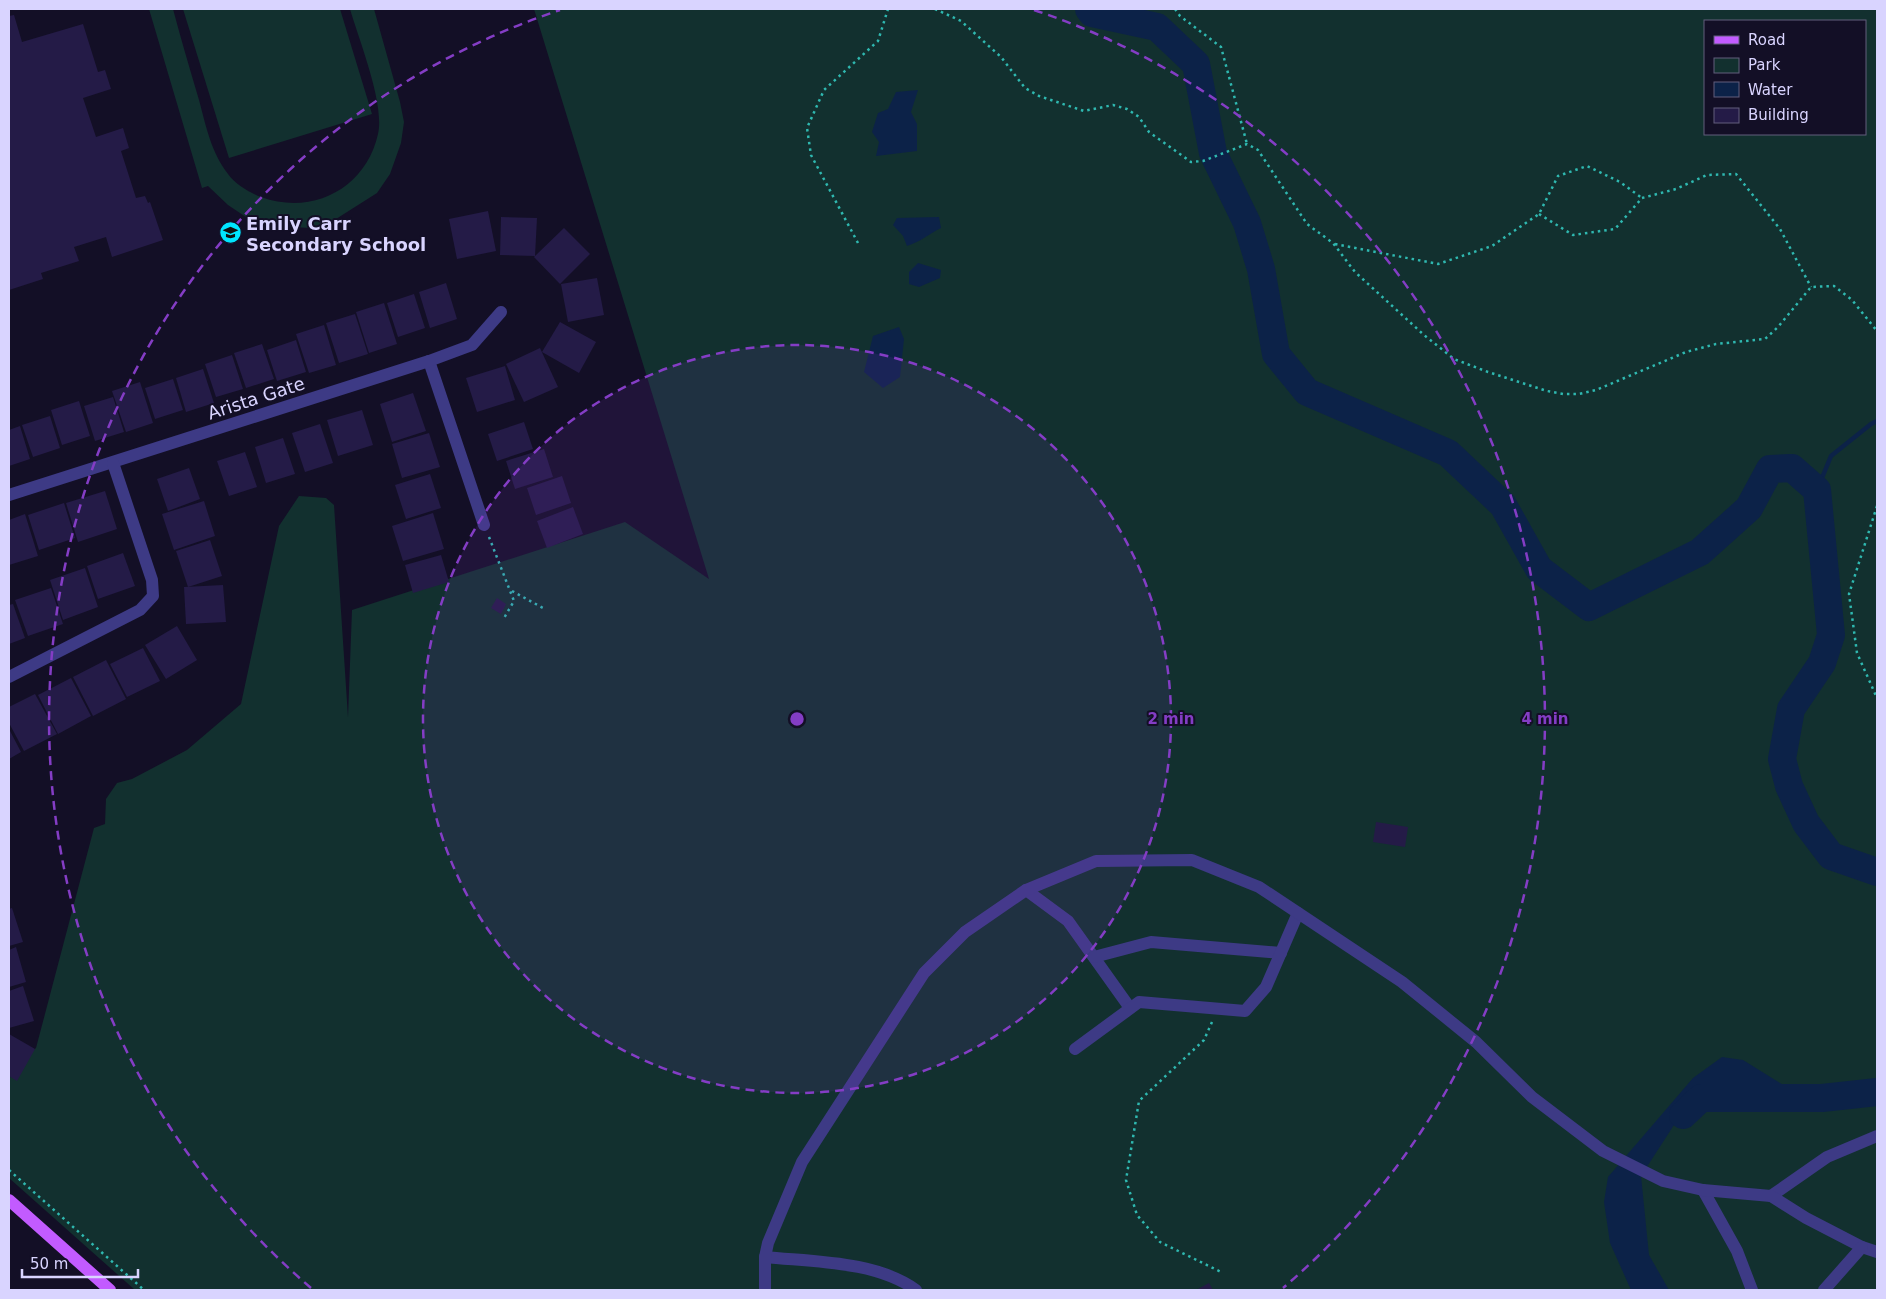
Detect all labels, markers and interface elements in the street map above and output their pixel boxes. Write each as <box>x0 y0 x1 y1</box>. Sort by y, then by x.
legend <box>1704 20 1866 135</box>
text: Road <box>1748 31 1786 49</box>
text: Park <box>1748 56 1781 74</box>
text: Water <box>1748 81 1793 99</box>
text: Building <box>1748 106 1809 124</box>
place label: Emily Carr Secondary School <box>246 213 426 255</box>
school or university icon: Emily Carr Secondary School <box>218 221 242 245</box>
street label: Arista Gate <box>205 372 307 424</box>
centre of rings <box>788 710 806 728</box>
text: 2 min <box>1147 710 1195 728</box>
text: 4 min <box>1521 710 1569 728</box>
scale bar <box>22 1246 139 1278</box>
text: 50 m <box>30 1255 68 1273</box>

